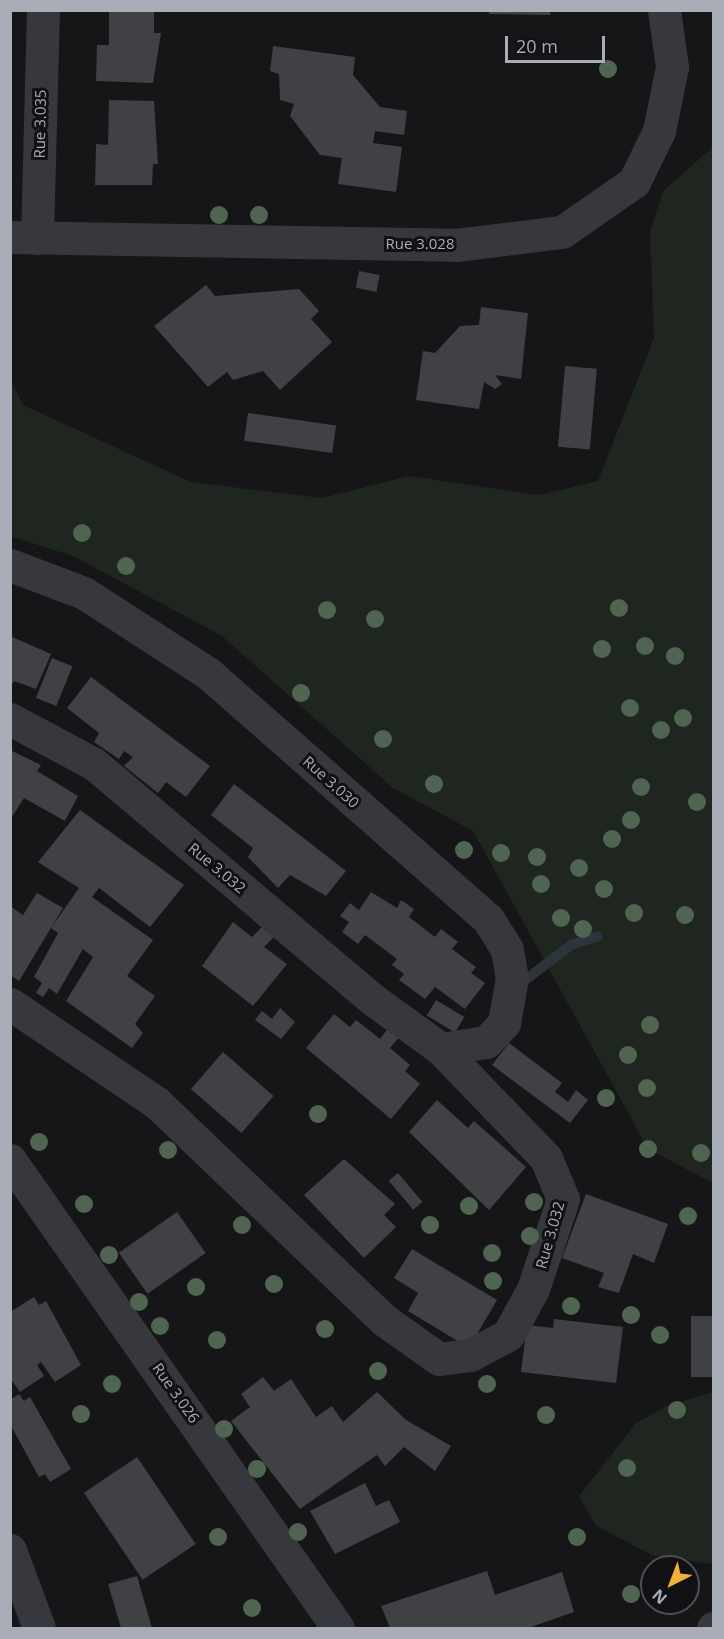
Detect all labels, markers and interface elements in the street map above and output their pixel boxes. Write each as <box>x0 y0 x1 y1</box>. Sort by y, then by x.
scale bar <box>508 24 608 62</box>
text: 20 m <box>516 34 558 58</box>
street label: Rue 3.035 <box>30 89 50 159</box>
street label: Rue 3.028 <box>385 235 455 253</box>
street label: Rue 3.030 <box>299 752 363 812</box>
street label: Rue 3.032 <box>185 839 249 897</box>
street label: Rue 3.032 <box>532 1199 568 1271</box>
street label: Rue 3.026 <box>149 1360 203 1426</box>
north arrow <box>640 1555 700 1615</box>
text: N <box>647 1584 671 1609</box>

